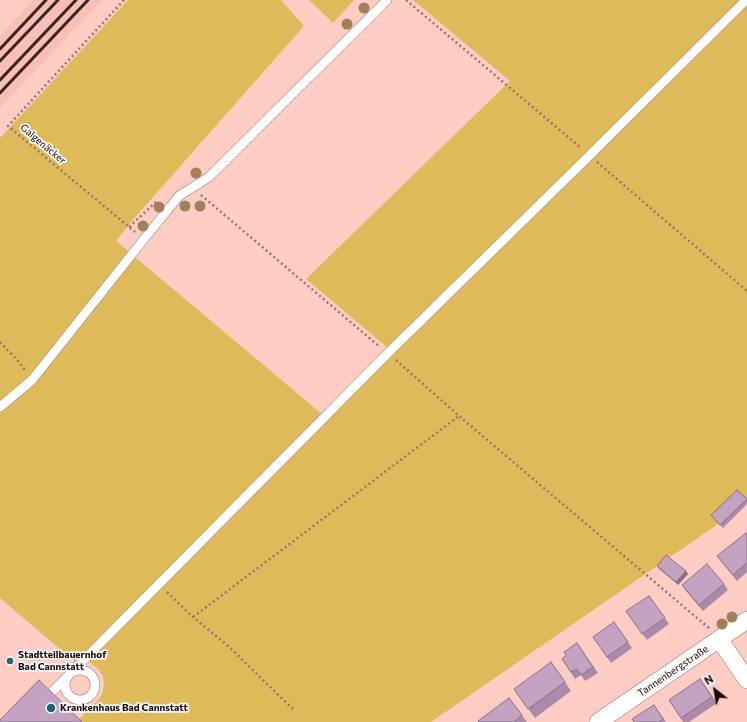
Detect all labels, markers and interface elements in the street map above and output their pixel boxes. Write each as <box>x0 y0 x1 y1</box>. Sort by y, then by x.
street label: Galgenäcker <box>18 121 68 167</box>
street label: Tannenbergstraße <box>635 643 711 699</box>
place label: Stadtteilbauernhof Bad Cannstatt <box>18 649 106 672</box>
marker: Stadtteilbauernhof Bad Cannstatt <box>5 656 15 666</box>
north arrow <box>695 670 735 710</box>
text: N <box>702 672 715 687</box>
marker: Krankenhaus Bad Cannstatt <box>45 702 57 714</box>
place label: Krankenhaus Bad Cannstatt <box>60 702 188 714</box>

